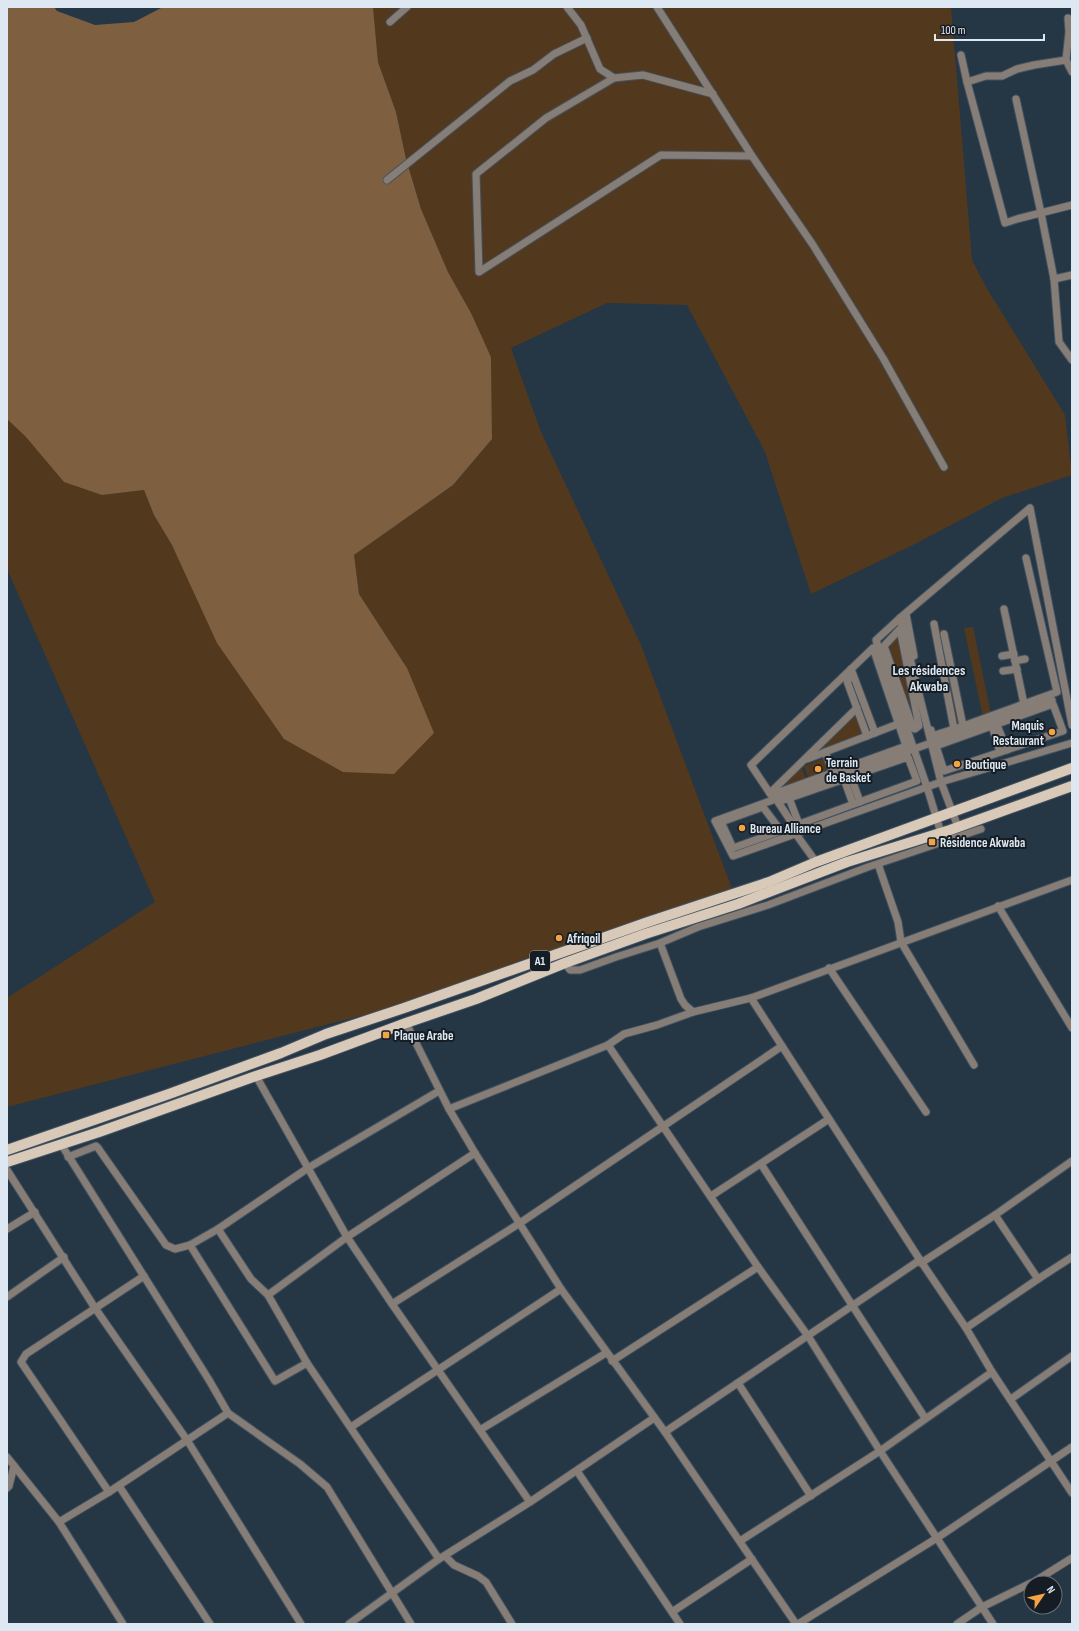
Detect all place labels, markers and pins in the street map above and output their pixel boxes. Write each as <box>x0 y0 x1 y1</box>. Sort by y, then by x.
place label: Maquis Restaurant <box>993 718 1045 749</box>
marker: Maquis Restaurant <box>1047 727 1057 737</box>
place label: Terrain de Basket <box>826 755 872 786</box>
place label: Boutique <box>965 757 1007 773</box>
marker: Boutique <box>952 759 962 769</box>
marker: Terrain de Basket <box>813 764 823 774</box>
place label: Bureau Alliance <box>750 821 821 837</box>
marker: Bureau Alliance <box>737 823 747 833</box>
place label: Résidence Akwaba <box>940 835 1025 851</box>
marker: Résidence Akwaba <box>927 837 937 847</box>
place label: Afriqoil <box>566 931 601 947</box>
marker: Afriqoil <box>554 933 564 943</box>
place label: Plaque Arabe <box>394 1028 454 1044</box>
marker: Plaque Arabe <box>381 1030 391 1040</box>

